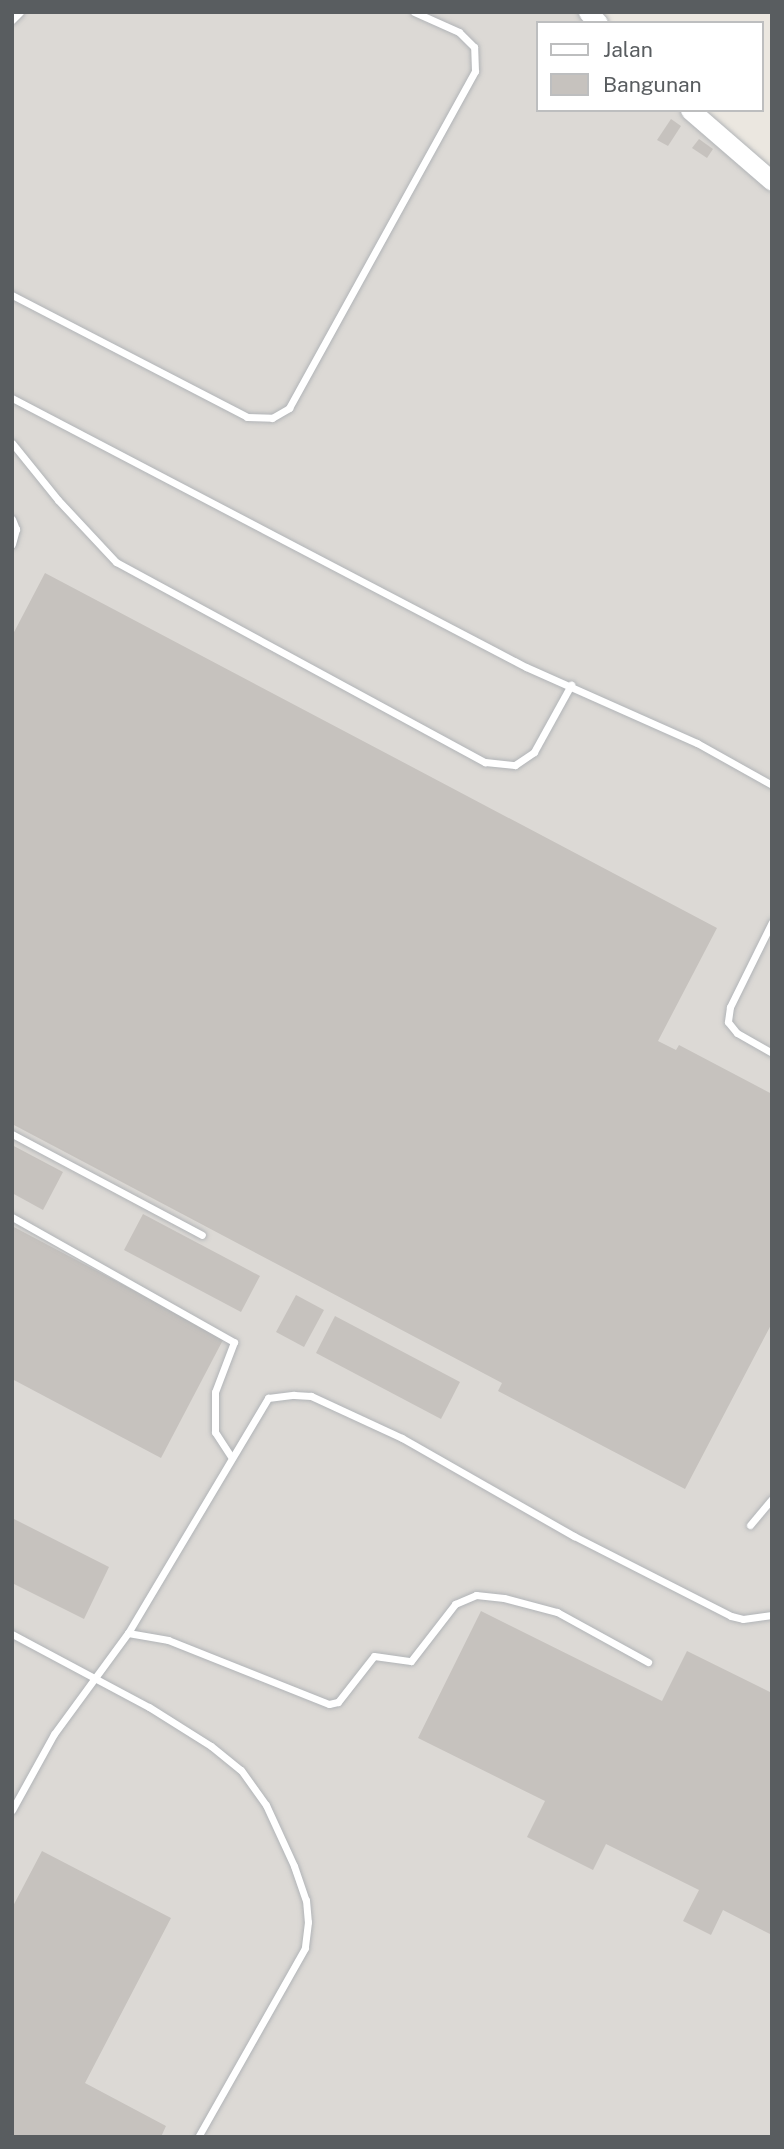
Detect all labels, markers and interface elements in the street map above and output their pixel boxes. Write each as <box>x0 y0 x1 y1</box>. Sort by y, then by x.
legend <box>536 21 763 112</box>
text: Jalan <box>603 37 653 62</box>
text: Bangunan <box>603 72 702 97</box>

